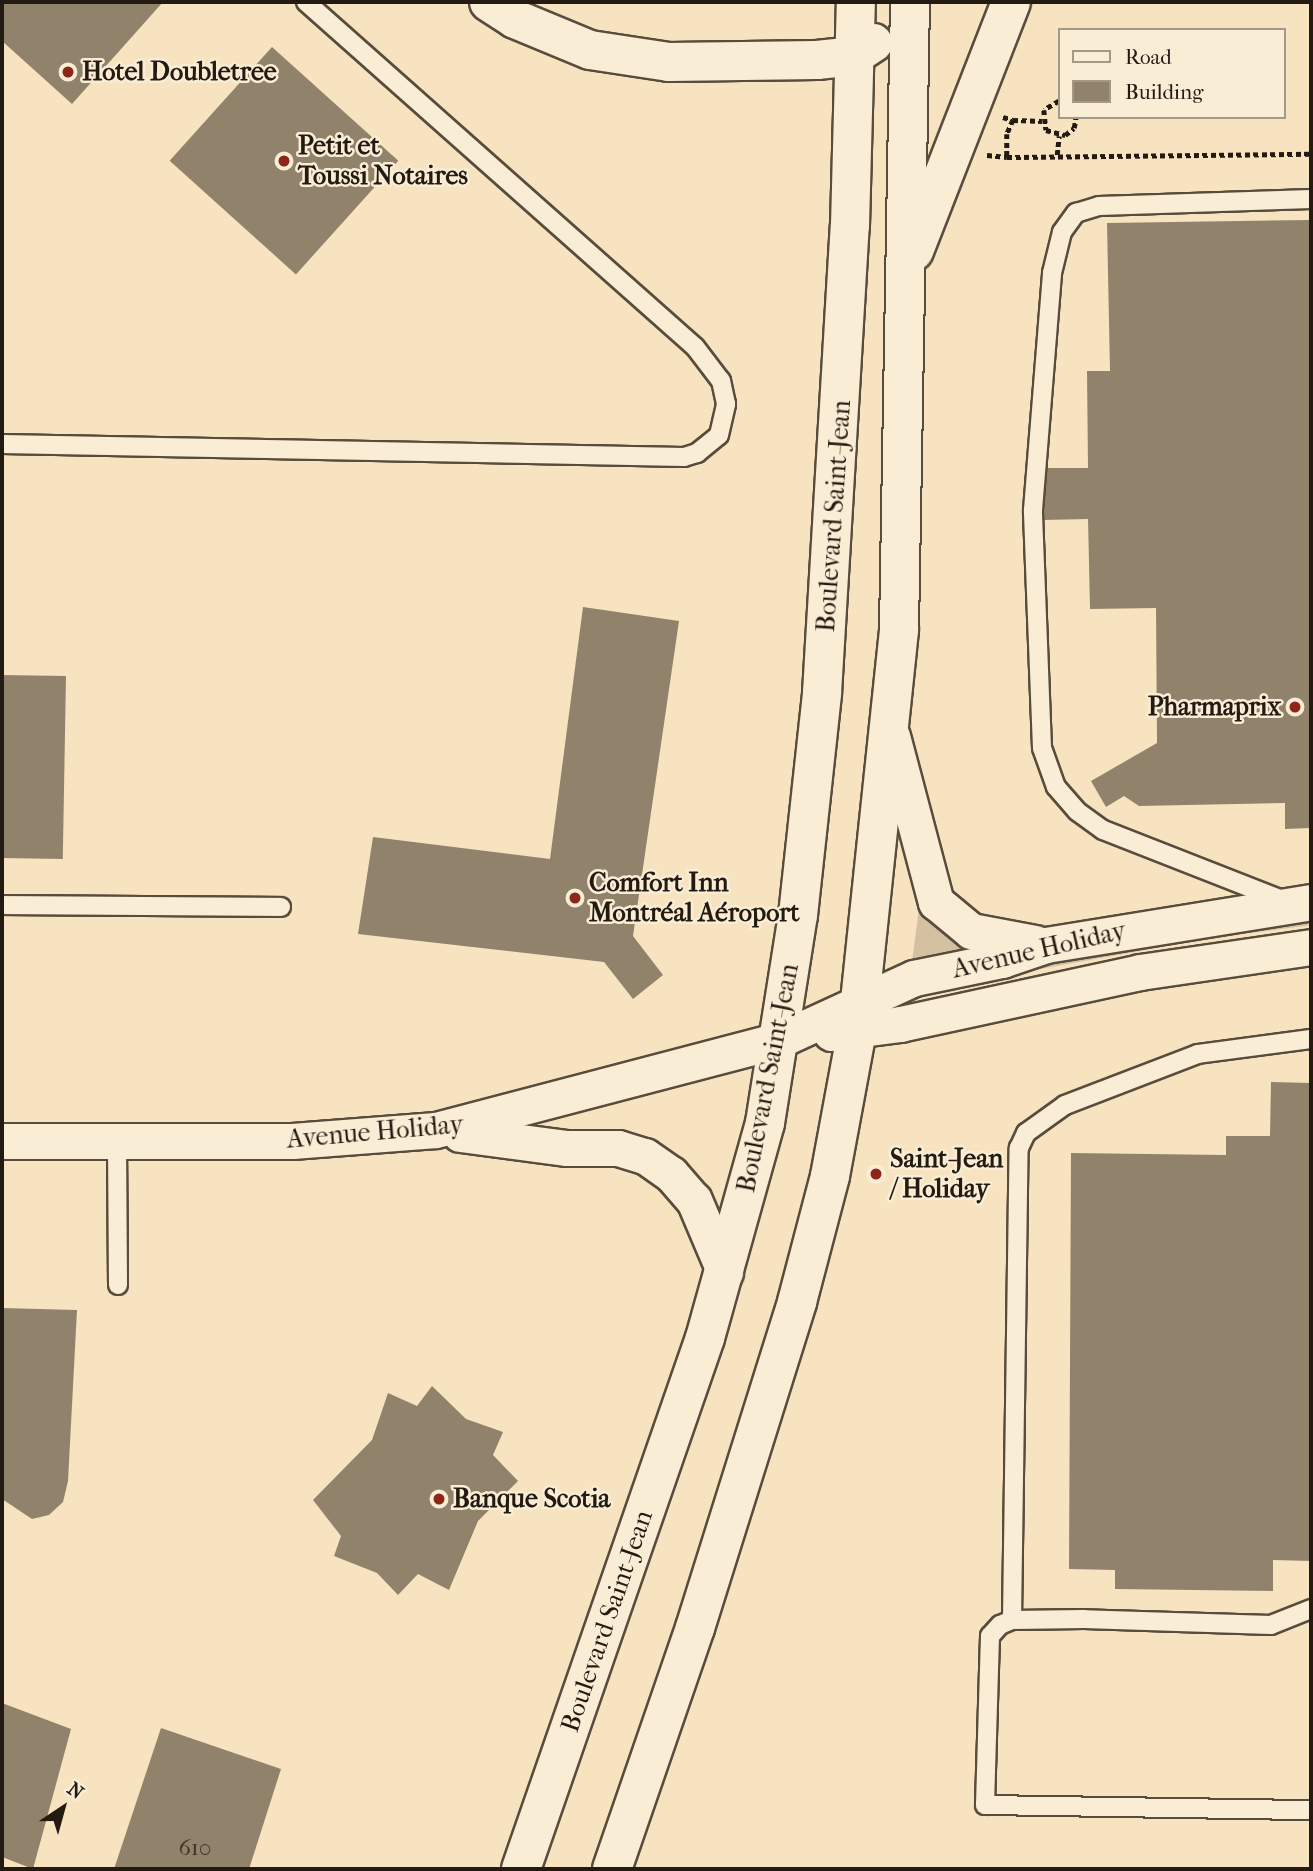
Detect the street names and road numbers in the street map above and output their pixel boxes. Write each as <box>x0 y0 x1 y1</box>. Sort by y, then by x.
street label: Boulevard Saint-Jean <box>810 399 858 633</box>
street label: Avenue Holiday <box>949 915 1129 985</box>
street label: Boulevard Saint-Jean <box>730 961 806 1195</box>
street label: Avenue Holiday <box>285 1109 465 1155</box>
street label: Boulevard Saint-Jean <box>554 1506 660 1736</box>

